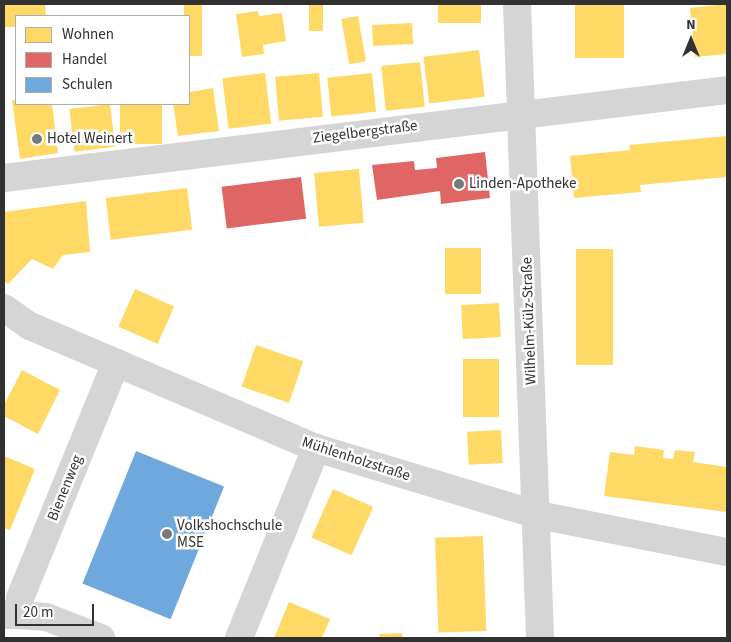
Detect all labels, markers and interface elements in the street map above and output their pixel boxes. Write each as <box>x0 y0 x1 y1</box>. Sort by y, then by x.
legend <box>15 15 190 105</box>
north arrow <box>666 15 716 65</box>
text: N <box>686 15 696 35</box>
text: Wohnen <box>62 24 114 45</box>
text: Handel <box>62 49 107 70</box>
text: Schulen <box>62 74 113 95</box>
street label: Ziegelbergstraße <box>312 117 418 147</box>
place label: Hotel Weinert <box>47 130 133 148</box>
marker: Hotel Weinert <box>31 133 43 145</box>
place label: Linden-Apotheke <box>469 175 576 193</box>
marker: Linden-Apotheke <box>453 178 465 190</box>
street label: Wilhelm-Külz-Straße <box>518 257 540 385</box>
street label: Mühlenholzstraße <box>300 433 412 485</box>
street label: Bienenweg <box>44 452 86 524</box>
place label: Volkshochschule MSE <box>177 516 282 551</box>
marker: Volkshochschule MSE <box>161 528 173 540</box>
scale bar <box>18 594 96 626</box>
text: 20 m <box>23 602 53 623</box>

